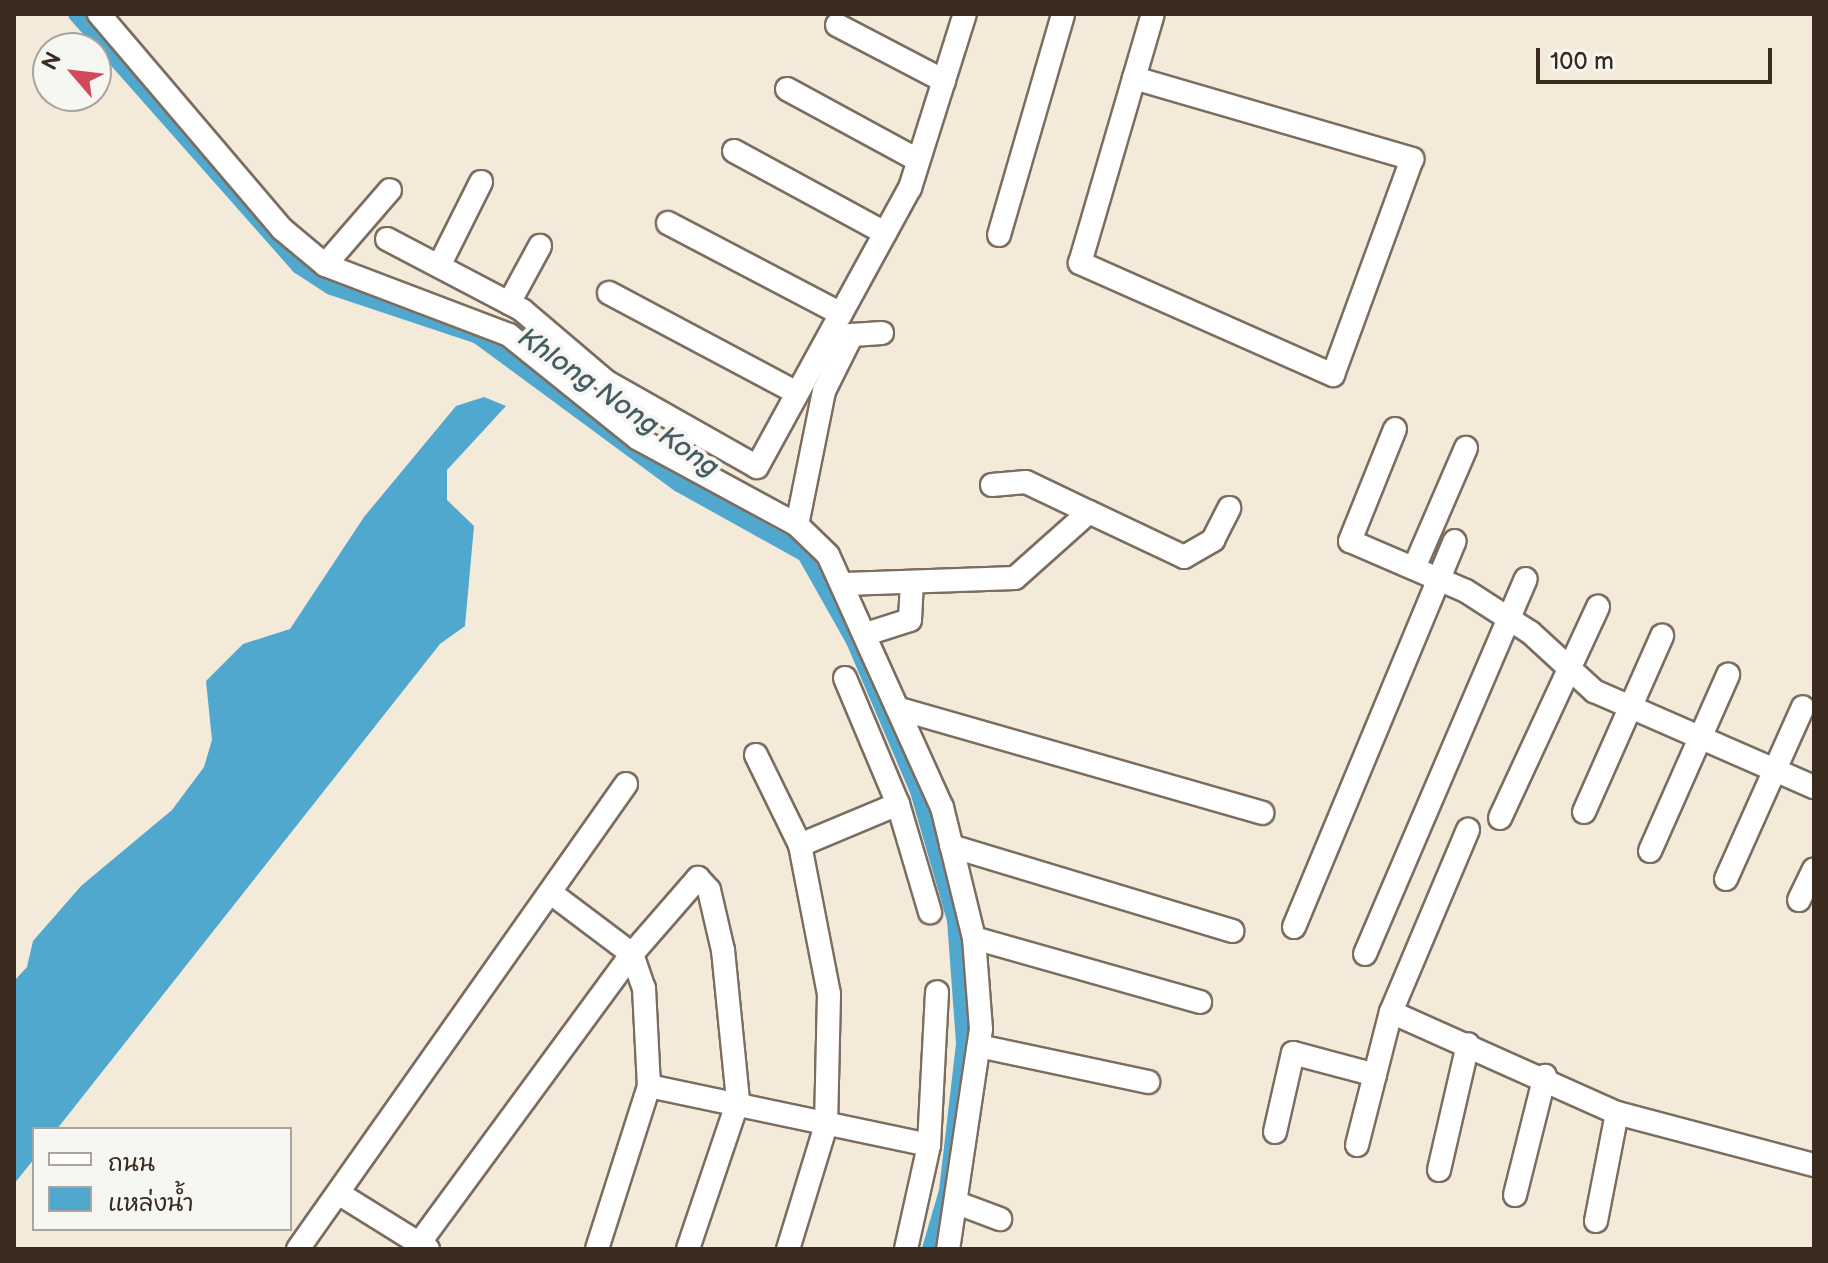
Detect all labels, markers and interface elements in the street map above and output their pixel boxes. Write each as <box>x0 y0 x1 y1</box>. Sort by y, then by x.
north arrow <box>32 32 112 112</box>
scale bar <box>1540 32 1776 82</box>
text: 100 m <box>1550 47 1614 76</box>
text: N <box>36 48 68 75</box>
water label: Khlong Nong Kong <box>511 321 725 485</box>
legend <box>32 1127 292 1231</box>
text: ถนน <box>108 1149 155 1178</box>
text: แหล่งน้ำ <box>108 1189 194 1218</box>

